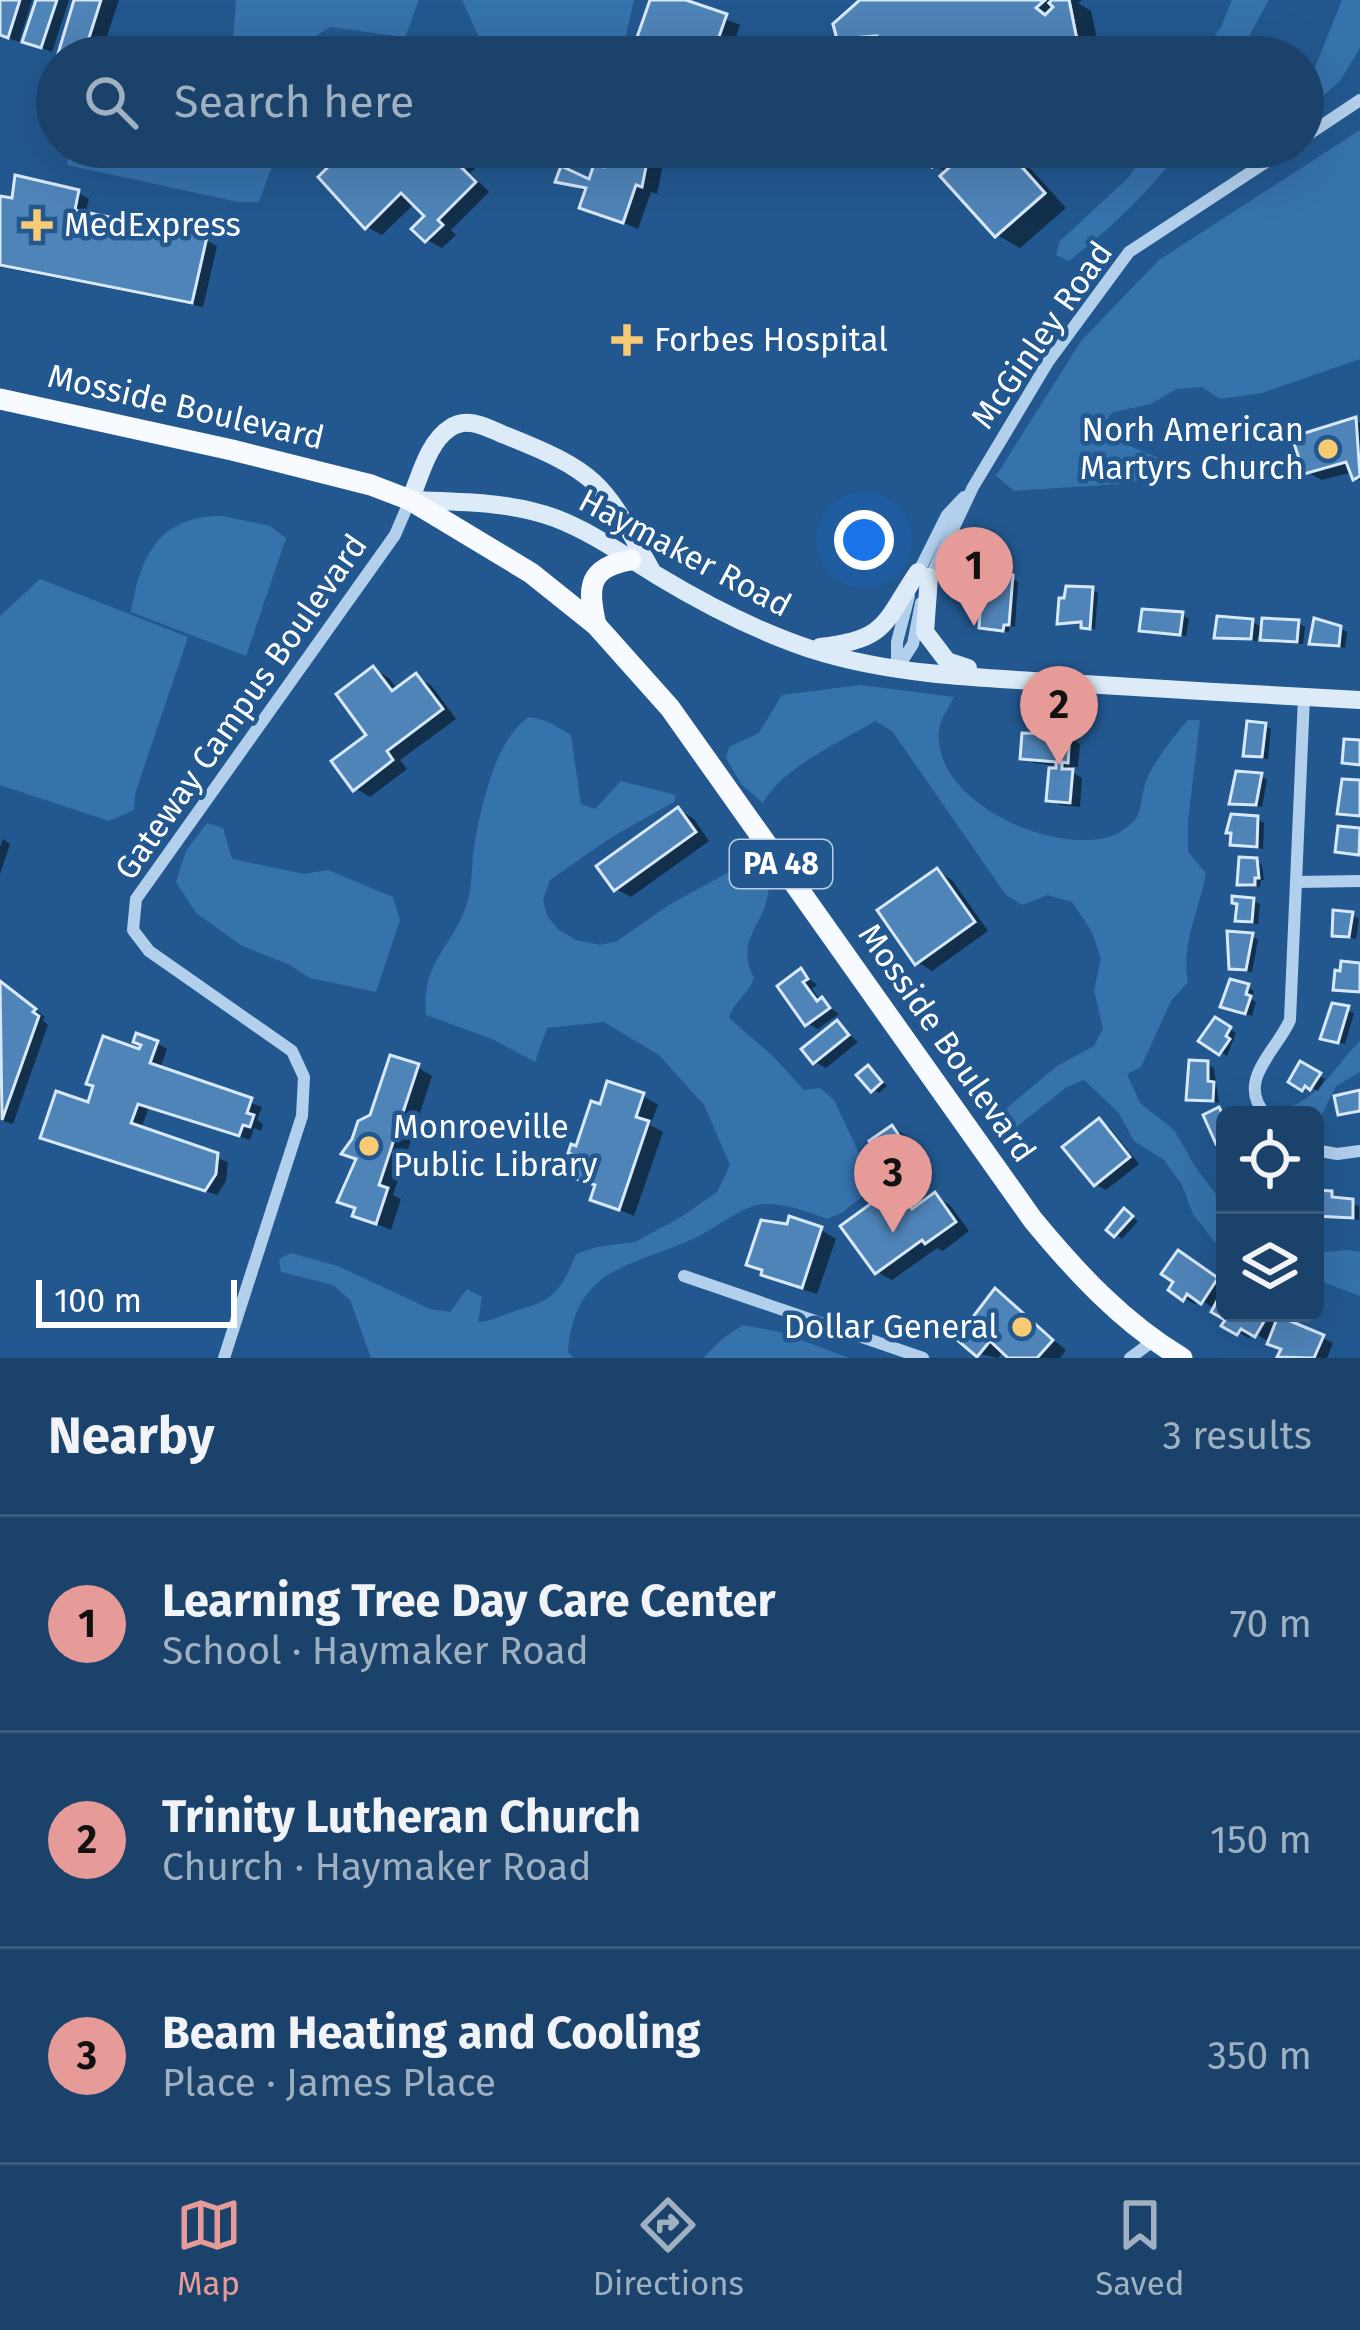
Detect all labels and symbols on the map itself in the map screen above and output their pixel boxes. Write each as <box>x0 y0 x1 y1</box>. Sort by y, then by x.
place label: MedExpress <box>64 205 241 245</box>
marker: MedExpress <box>21 209 53 241</box>
street label: McGinley Road <box>963 234 1121 436</box>
place label: Forbes Hospital <box>654 320 888 360</box>
marker: Forbes Hospital <box>611 324 643 356</box>
street label: Mosside Boulevard <box>44 356 328 458</box>
place label: Norh American Martyrs Church <box>1080 410 1304 488</box>
marker: Norh American Martyrs Church <box>1315 436 1341 462</box>
street label: Haymaker Road <box>572 480 798 626</box>
your location <box>834 510 894 570</box>
street label: Gateway Campus Boulevard <box>106 527 376 887</box>
pin: 1 <box>935 527 1013 626</box>
pin: 2 <box>1020 666 1098 765</box>
road number: PA 48 <box>730 840 832 888</box>
street label: Mosside Boulevard <box>850 916 1044 1170</box>
place label: Monroeville Public Library <box>393 1107 597 1185</box>
marker: Monroeville Public Library <box>356 1133 382 1159</box>
pin: 3 <box>854 1134 932 1233</box>
scale bar <box>36 1274 237 1327</box>
place label: Dollar General <box>784 1307 998 1347</box>
marker: Dollar General <box>1009 1314 1035 1340</box>

